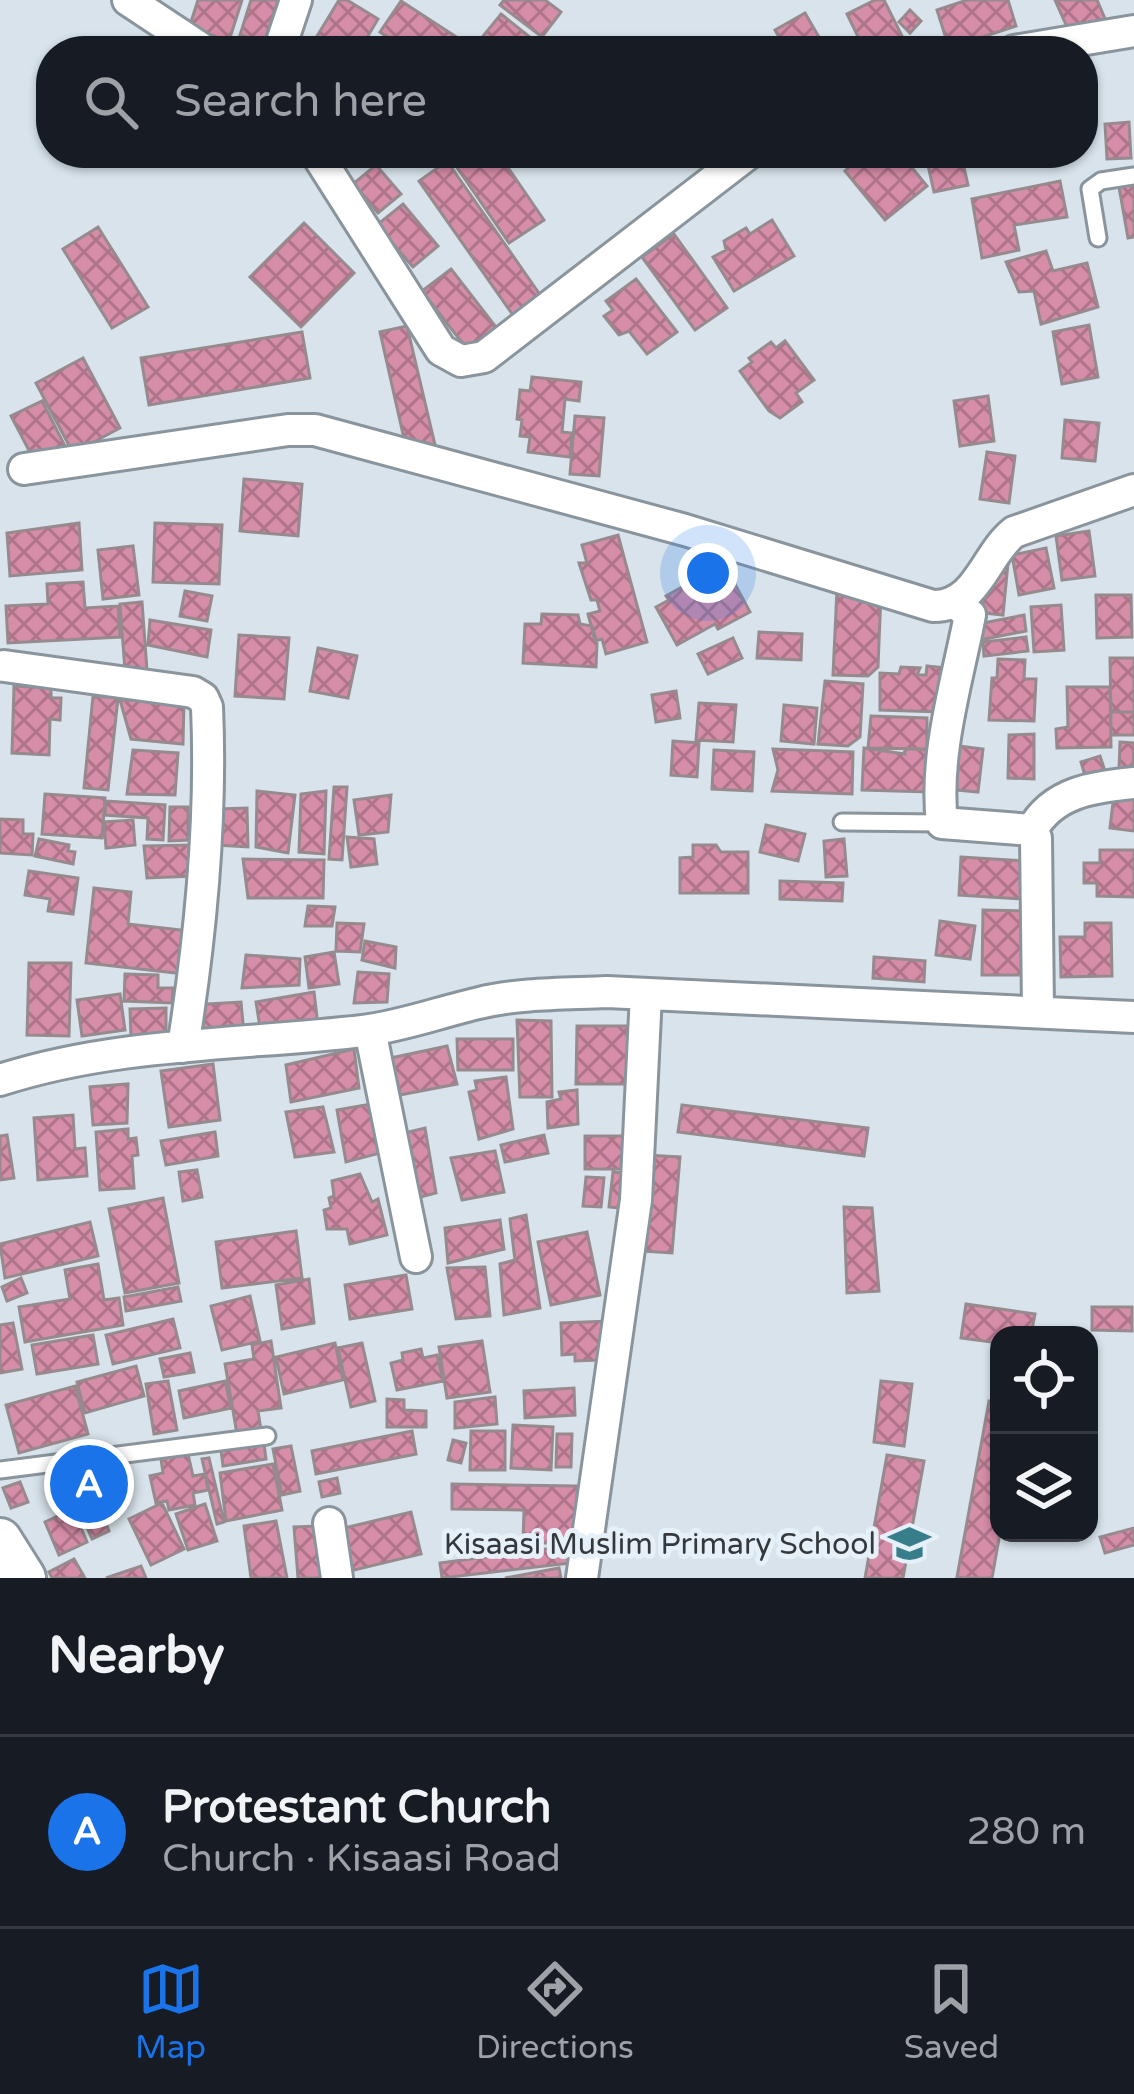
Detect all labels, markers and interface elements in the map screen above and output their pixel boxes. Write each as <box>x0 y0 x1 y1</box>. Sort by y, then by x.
search box <box>36 36 1098 168</box>
icon: search <box>78 69 144 135</box>
text: Search here <box>174 75 427 129</box>
your location <box>678 543 738 603</box>
map controls <box>990 1326 1098 1542</box>
button: locate <box>990 1326 1098 1434</box>
button: layers <box>990 1434 1098 1542</box>
pin: A <box>50 1439 128 1529</box>
school or university icon: Kisaasi Muslim Primary School <box>887 1521 933 1567</box>
place label: Kisaasi Muslim Primary School <box>444 1526 876 1563</box>
text: Nearby <box>48 1625 225 1687</box>
text: Protestant Church <box>162 1781 551 1835</box>
text: A <box>72 1808 102 1855</box>
text: 280 m <box>967 1808 1086 1855</box>
text: Church · Kisaasi Road <box>162 1835 561 1882</box>
tab: Map <box>135 1956 206 2067</box>
tab: Directions <box>476 1956 634 2067</box>
tab: Saved <box>904 1956 999 2067</box>

